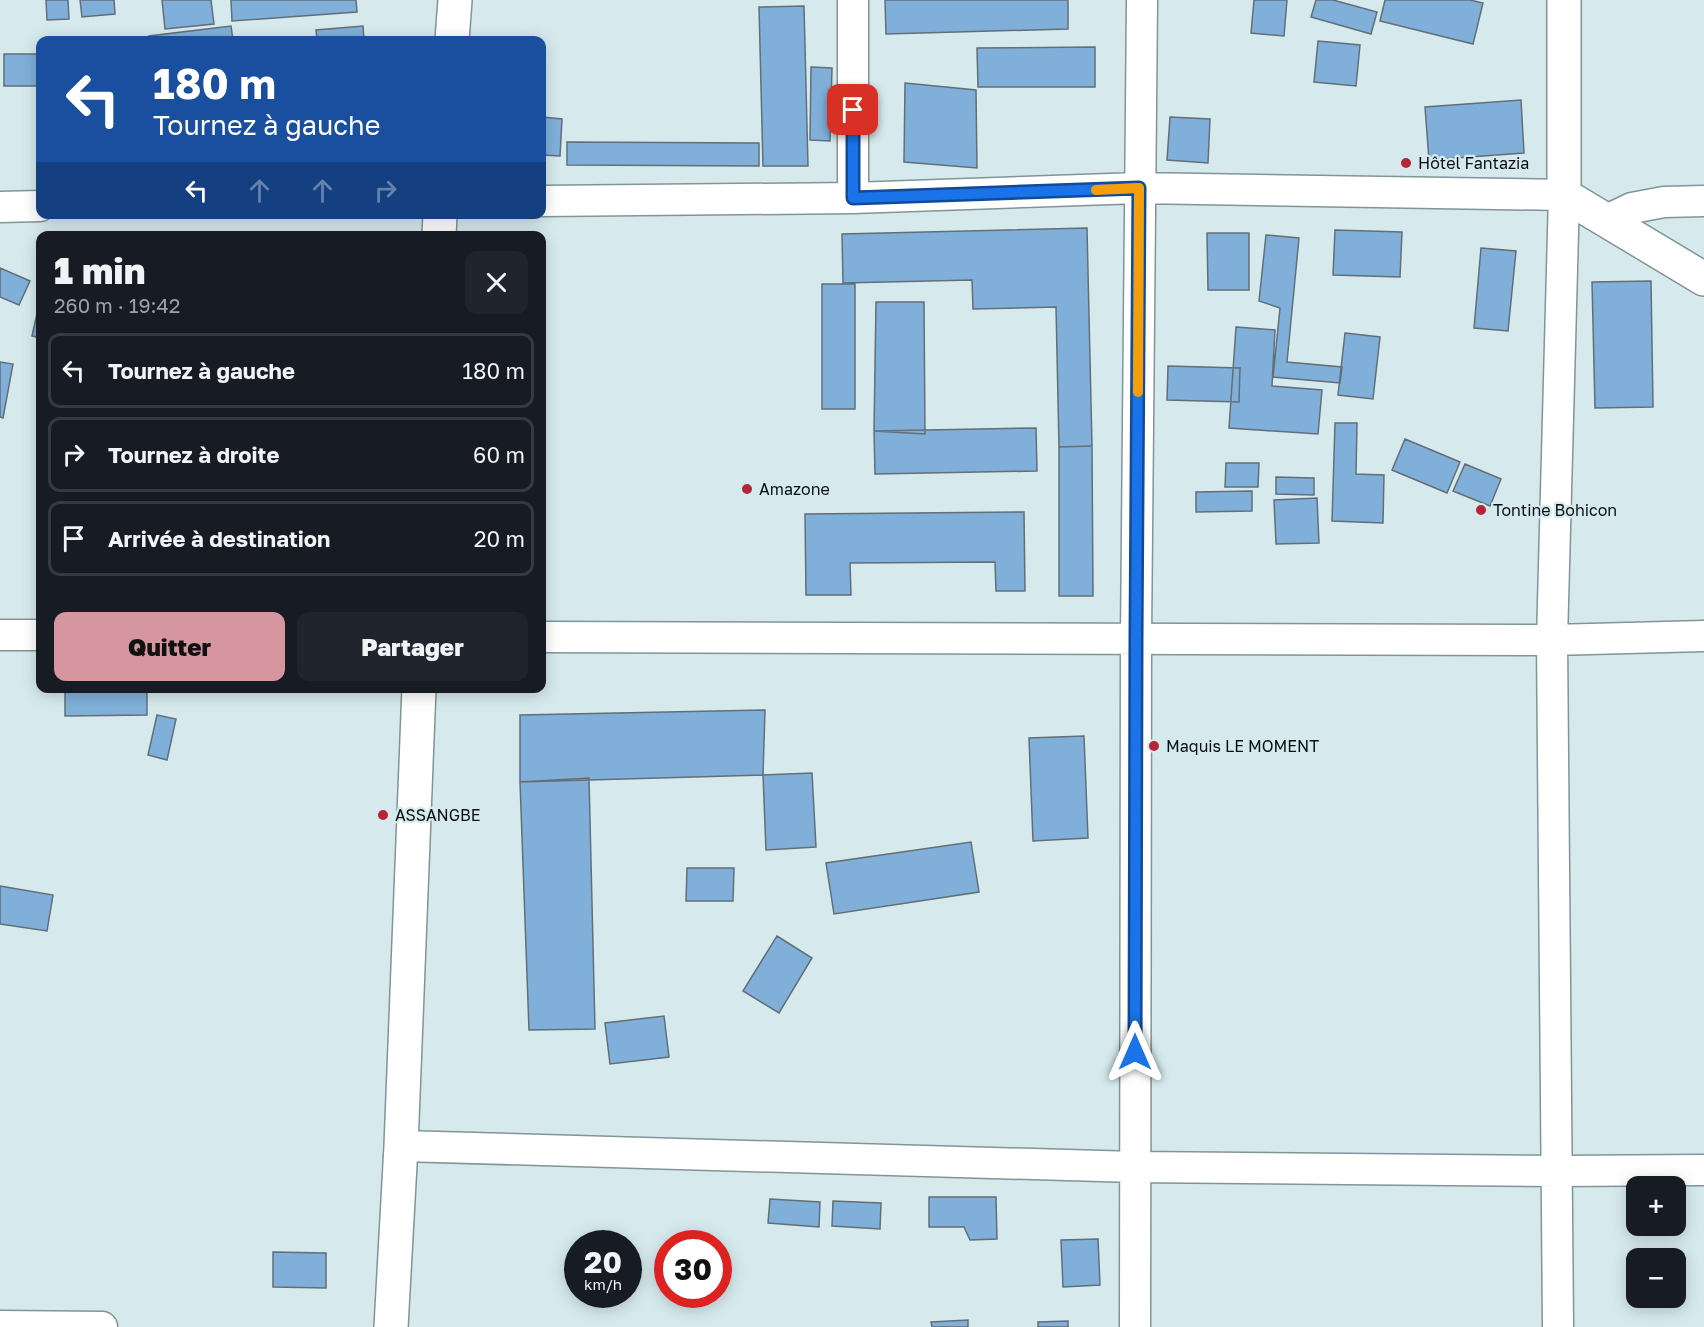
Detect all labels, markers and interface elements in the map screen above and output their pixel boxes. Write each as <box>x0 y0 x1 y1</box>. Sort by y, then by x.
text: 180 m <box>153 58 276 108</box>
icon: left <box>54 60 132 138</box>
pin <box>827 84 878 135</box>
icon: arrive <box>836 93 869 126</box>
text: Tournez à gauche <box>153 109 380 141</box>
place label: Hôtel Fantazia <box>1418 153 1529 173</box>
marker: Hôtel Fantazia <box>1399 156 1413 170</box>
icon: left <box>180 174 213 207</box>
icon: ahead <box>243 174 276 207</box>
icon: ahead <box>306 174 339 207</box>
icon: right <box>369 174 402 207</box>
text: 1 min <box>54 249 145 292</box>
button: close <box>465 251 528 314</box>
text: 260 m · 19:42 <box>54 293 180 317</box>
icon: left <box>57 354 90 387</box>
text: Tournez à gauche <box>108 357 295 384</box>
text: 180 m <box>462 357 525 384</box>
icon: right <box>57 438 90 471</box>
text: Tournez à droite <box>108 441 279 468</box>
text: 60 m <box>473 441 525 468</box>
place label: Amazone <box>759 479 830 499</box>
marker: Amazone <box>740 482 754 496</box>
place label: Tontine Bohicon <box>1493 500 1617 520</box>
marker: Tontine Bohicon <box>1474 503 1488 517</box>
icon: arrive <box>57 522 90 555</box>
text: Arrivée à destination <box>108 525 330 552</box>
text: 20 m <box>474 525 525 552</box>
button: Quitter <box>54 612 285 681</box>
button: Partager <box>297 612 528 681</box>
place label: Maquis LE MOMENT <box>1166 736 1319 756</box>
marker: Maquis LE MOMENT <box>1147 739 1161 753</box>
place label: ASSANGBE <box>395 805 481 825</box>
marker: ASSANGBE <box>376 808 390 822</box>
position arrow <box>1103 1020 1167 1084</box>
map controls <box>1626 1176 1686 1308</box>
button: + <box>1626 1176 1686 1236</box>
speed limit sign: 30 <box>654 1230 732 1308</box>
text: 20 <box>584 1244 622 1280</box>
button: − <box>1626 1248 1686 1308</box>
text: km/h <box>584 1275 622 1293</box>

